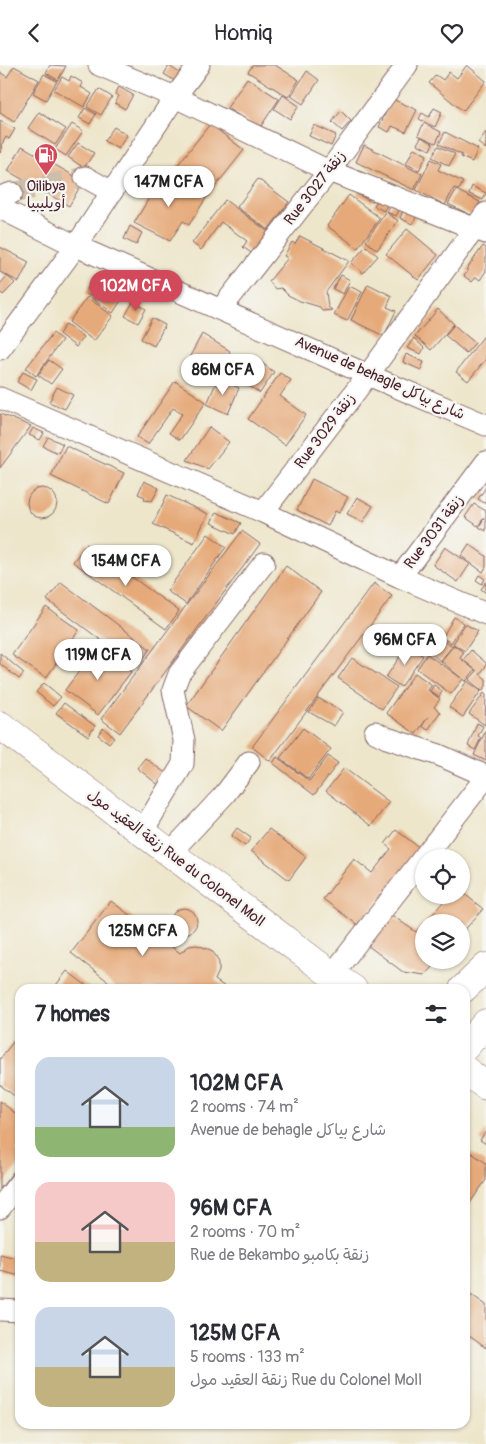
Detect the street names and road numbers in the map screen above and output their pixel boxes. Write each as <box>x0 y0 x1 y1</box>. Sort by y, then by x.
street label: Rue 3027 زنقة <box>280 147 350 229</box>
street label: Avenue de behagle شارع بياكل <box>292 332 468 424</box>
street label: Rue 3029 زنقة <box>290 390 360 472</box>
street label: Rue 3031 زنقة <box>400 491 468 573</box>
street label: زنقة العقيد مول Rue du Colonel Moll <box>83 785 269 931</box>

